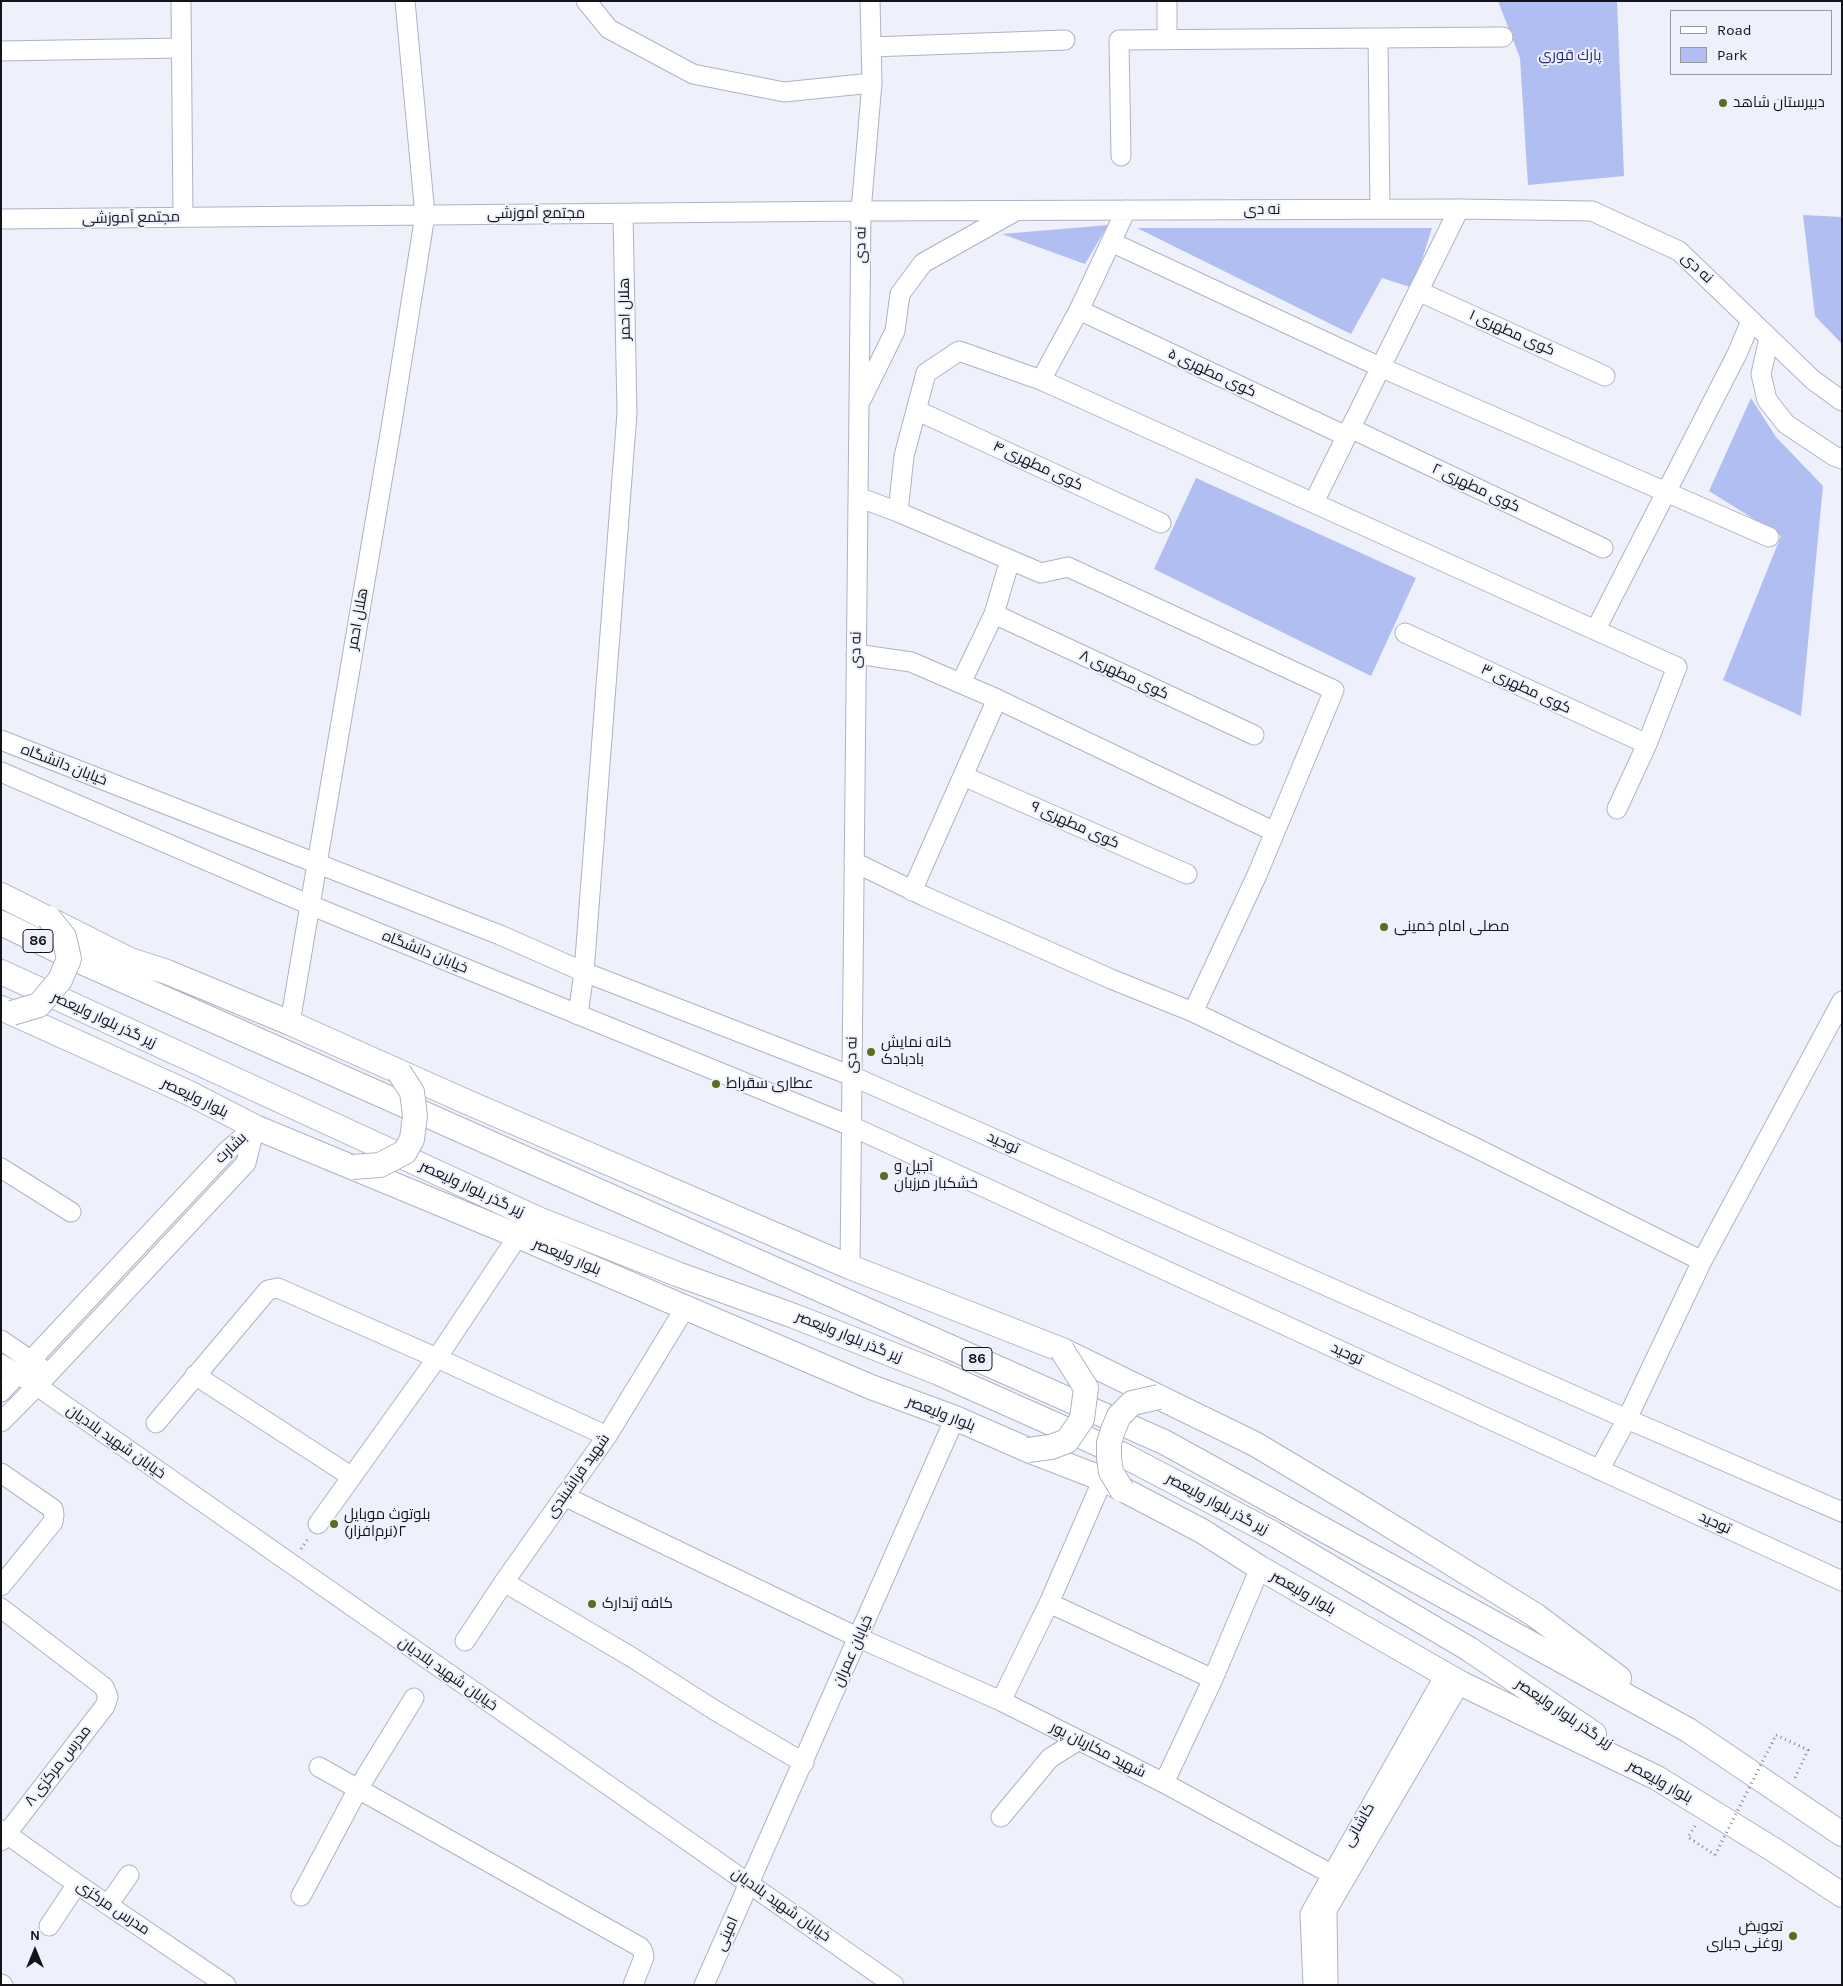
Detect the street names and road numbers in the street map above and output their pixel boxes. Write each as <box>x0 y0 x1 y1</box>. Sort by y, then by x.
street label: نه دی <box>1244 201 1280 219</box>
street label: مجتمع آموزشی <box>487 205 585 223</box>
street label: مجتمع آموزشی <box>82 208 180 228</box>
street label: نه دی <box>852 226 870 264</box>
street label: نه دی <box>1677 249 1717 287</box>
street label: هلال احمر <box>615 278 635 340</box>
street label: کوی مطهری ۱ <box>1466 306 1558 360</box>
street label: کوی مطهری ۵ <box>1165 345 1259 401</box>
street label: کوی مطهری ۴ <box>990 437 1086 495</box>
street label: کوی مطهری ۲ <box>1429 460 1523 516</box>
street label: هلال احمر <box>344 587 372 651</box>
street label: نه دی <box>847 631 865 669</box>
street label: کوی مطهری ۸ <box>1076 646 1172 704</box>
street label: کوی مطهری ۳ <box>1478 660 1574 718</box>
street label: خیابان دانشگاه <box>18 740 110 790</box>
street label: کوی مطهری ۹ <box>1028 797 1122 853</box>
street label: خیابان دانشگاه <box>379 927 471 977</box>
road number: 86 <box>23 929 53 952</box>
street label: زیر گذر بلوار ولیعصر <box>49 988 159 1052</box>
street label: نه دی <box>843 1036 861 1074</box>
street label: بلوار ولیعصر <box>159 1074 231 1122</box>
street label: توحید <box>984 1128 1022 1158</box>
street label: بشارت <box>211 1129 251 1167</box>
street label: زیر گذر بلوار ولیعصر <box>417 1157 527 1221</box>
street label: بلوار ولیعصر <box>530 1235 604 1279</box>
street label: زیر گذر بلوار ولیعصر <box>793 1307 905 1367</box>
street label: توحید <box>1328 1339 1366 1369</box>
road number: 86 <box>962 1348 992 1370</box>
street label: بلوار ولیعصر <box>904 1393 978 1435</box>
street label: خیابان شهید بلادیان <box>63 1401 169 1483</box>
street label: شهید فراشبندی <box>542 1430 614 1522</box>
street label: زیر گذر بلوار ولیعصر <box>1163 1469 1271 1539</box>
street label: توحید <box>1696 1508 1734 1538</box>
street label: بلوار ولیعصر <box>1267 1567 1339 1619</box>
street label: خیابان عمران <box>829 1612 877 1690</box>
street label: خیابان شهید بلادیان <box>395 1633 501 1715</box>
street label: زیر گذر بلوار ولیعصر <box>1512 1675 1616 1753</box>
street label: شهید مکاریان پور <box>1047 1718 1149 1782</box>
street label: مدرس مرکزی ۸ <box>21 1722 95 1810</box>
street label: بلوار ولیعصر <box>1624 1757 1696 1807</box>
street label: کاشانی <box>1339 1800 1379 1850</box>
street label: خیابان شهید بلادیان <box>728 1864 834 1946</box>
street label: مدرس مرکزی <box>73 1877 153 1939</box>
street label: امینی <box>712 1914 742 1954</box>

